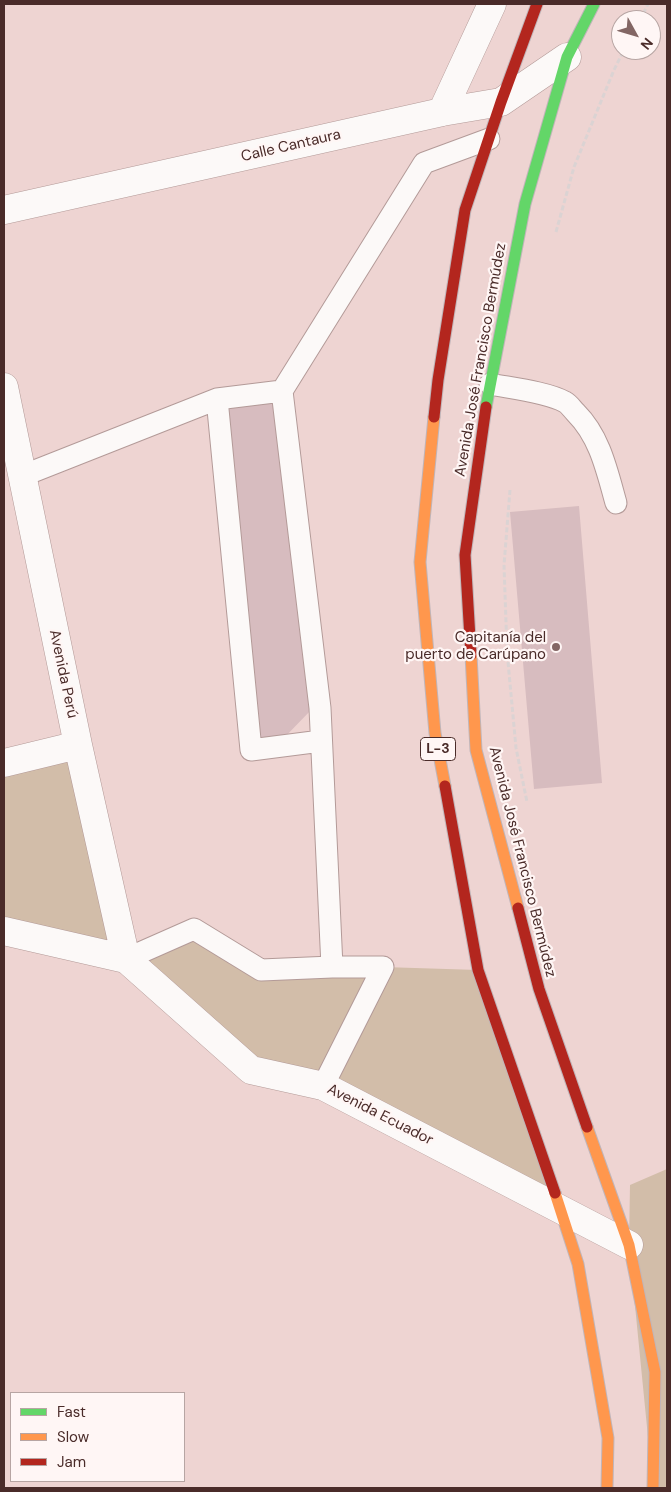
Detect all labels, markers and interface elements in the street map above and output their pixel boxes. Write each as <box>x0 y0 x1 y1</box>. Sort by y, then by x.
north arrow <box>611 10 661 60</box>
text: N <box>637 34 657 53</box>
street label: Calle Cantaura <box>239 126 343 166</box>
street label: Avenida José Francisco Bermúdez <box>452 242 510 478</box>
street label: Avenida Perú <box>45 628 81 720</box>
place label: Capitanía del puerto de Carúpano <box>405 629 546 664</box>
marker: Capitanía del puerto de Carúpano <box>550 641 562 653</box>
road number: L-3 <box>420 738 456 761</box>
street label: Avenida José Francisco Bermúdez <box>485 745 559 979</box>
street label: Avenida Ecuador <box>324 1080 436 1150</box>
legend <box>10 1392 185 1482</box>
text: Fast <box>57 1402 86 1422</box>
text: Slow <box>57 1427 89 1447</box>
text: Jam <box>57 1452 86 1472</box>

